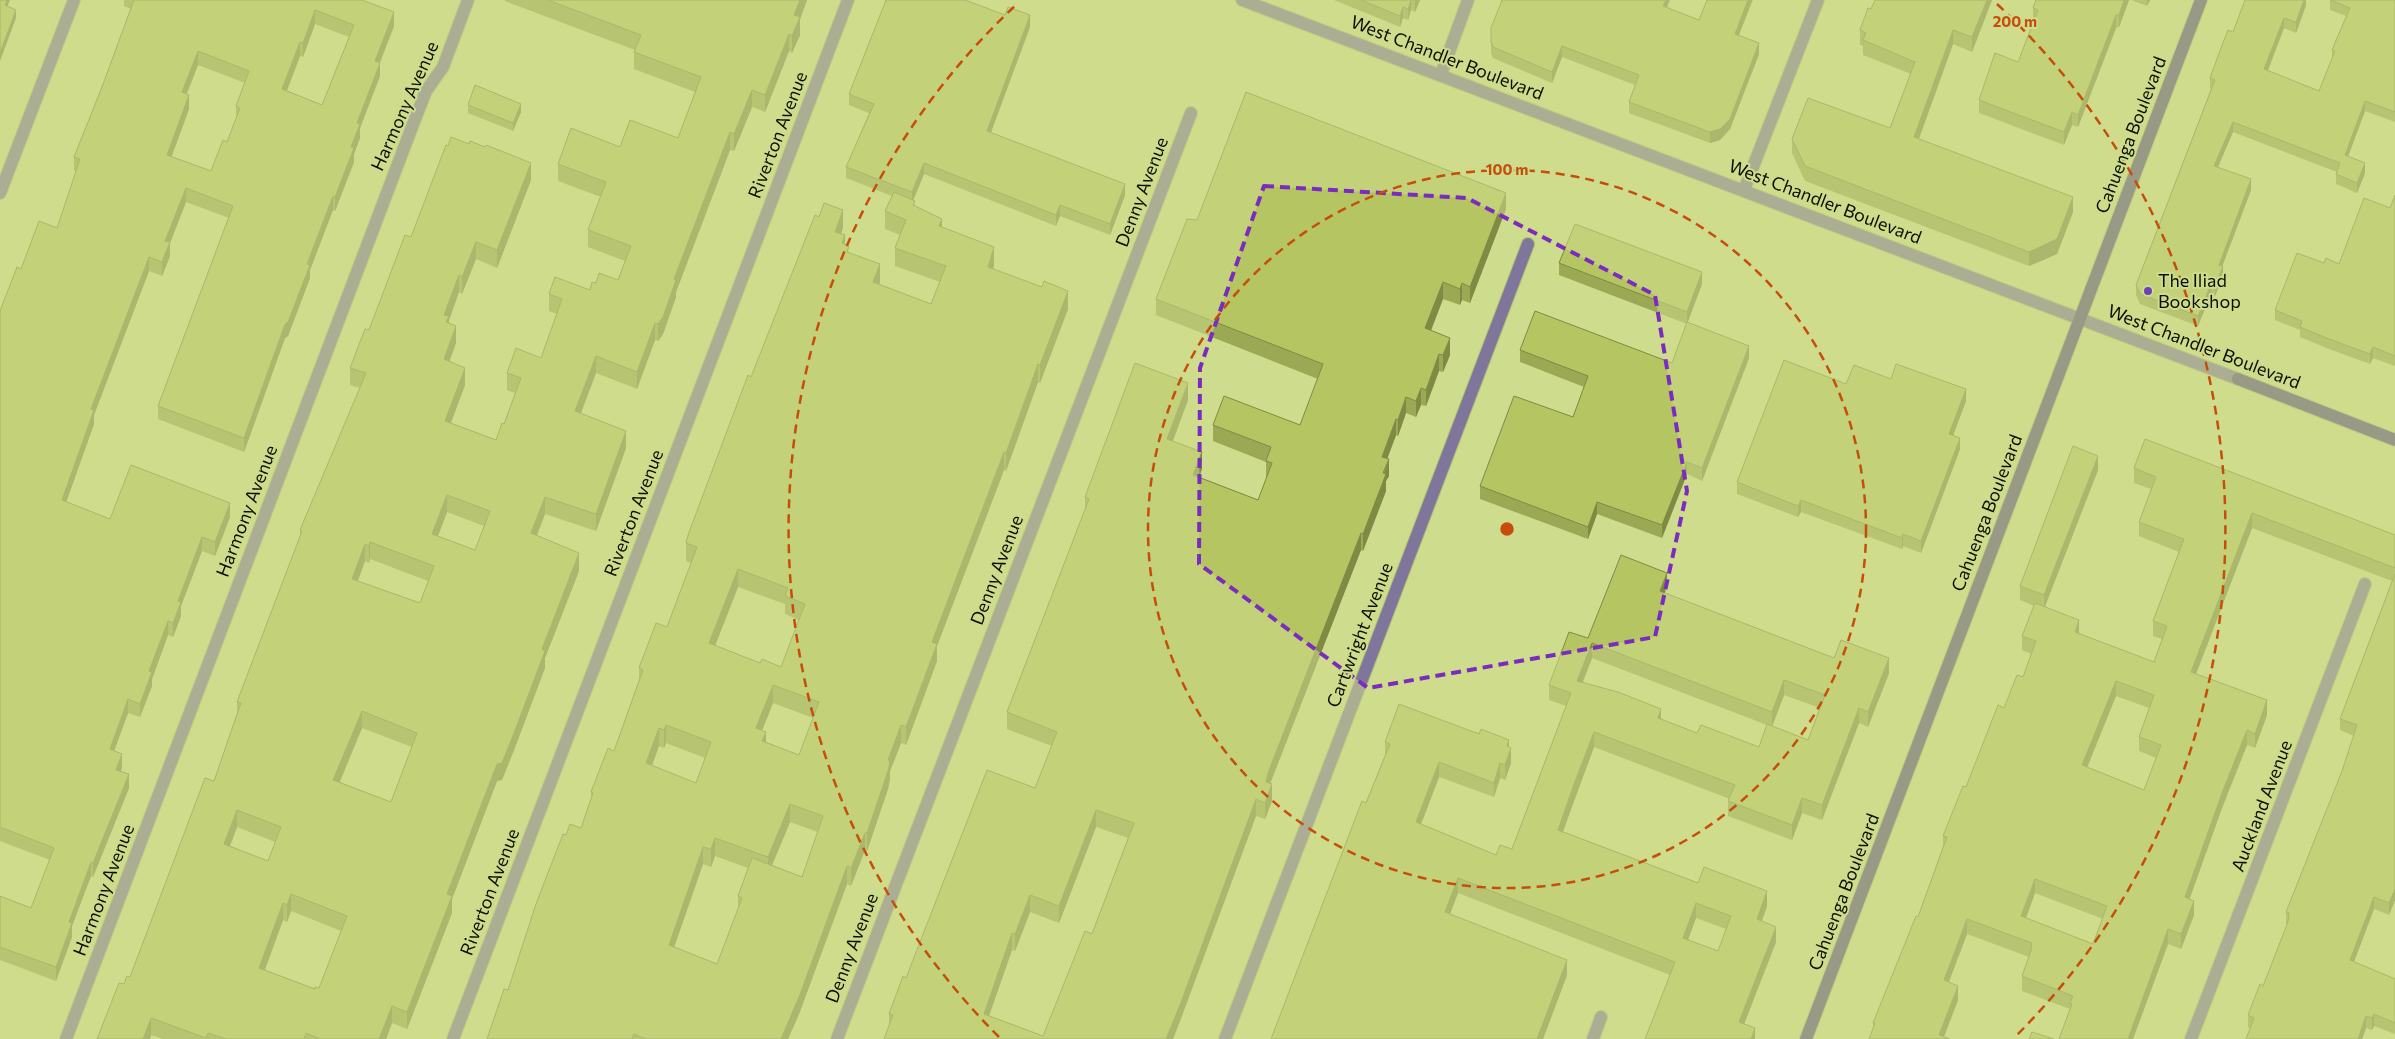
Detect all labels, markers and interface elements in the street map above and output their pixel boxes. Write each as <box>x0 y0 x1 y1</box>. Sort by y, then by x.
street label: West Chandler Boulevard <box>1348 10 1547 104</box>
text: 200 m <box>1993 12 2037 30</box>
street label: Harmony Avenue <box>366 37 442 174</box>
street label: Cahuenga Boulevard <box>2090 53 2170 216</box>
street label: Riverton Avenue <box>743 68 811 201</box>
street label: Denny Avenue <box>1110 134 1172 250</box>
street label: West Chandler Boulevard <box>1726 154 1925 248</box>
text: 100 m <box>1486 160 1528 178</box>
place label: The Iliad Bookshop <box>2158 269 2241 312</box>
marker: The Iliad Bookshop <box>2142 285 2154 297</box>
street label: West Chandler Boulevard <box>2105 299 2304 393</box>
street label: Cahuenga Boulevard <box>1946 431 2026 594</box>
street label: Harmony Avenue <box>211 442 281 580</box>
street label: Riverton Avenue <box>599 446 667 579</box>
street label: Denny Avenue <box>965 512 1027 628</box>
centre of rings <box>1498 520 1516 538</box>
street label: Cartwright Avenue <box>1321 559 1397 710</box>
street label: Auckland Avenue <box>2226 737 2296 875</box>
street label: Cahuenga Boulevard <box>1803 810 1883 973</box>
street label: Harmony Avenue <box>68 821 138 959</box>
street label: Riverton Avenue <box>455 825 523 958</box>
street label: Denny Avenue <box>820 890 882 1006</box>

